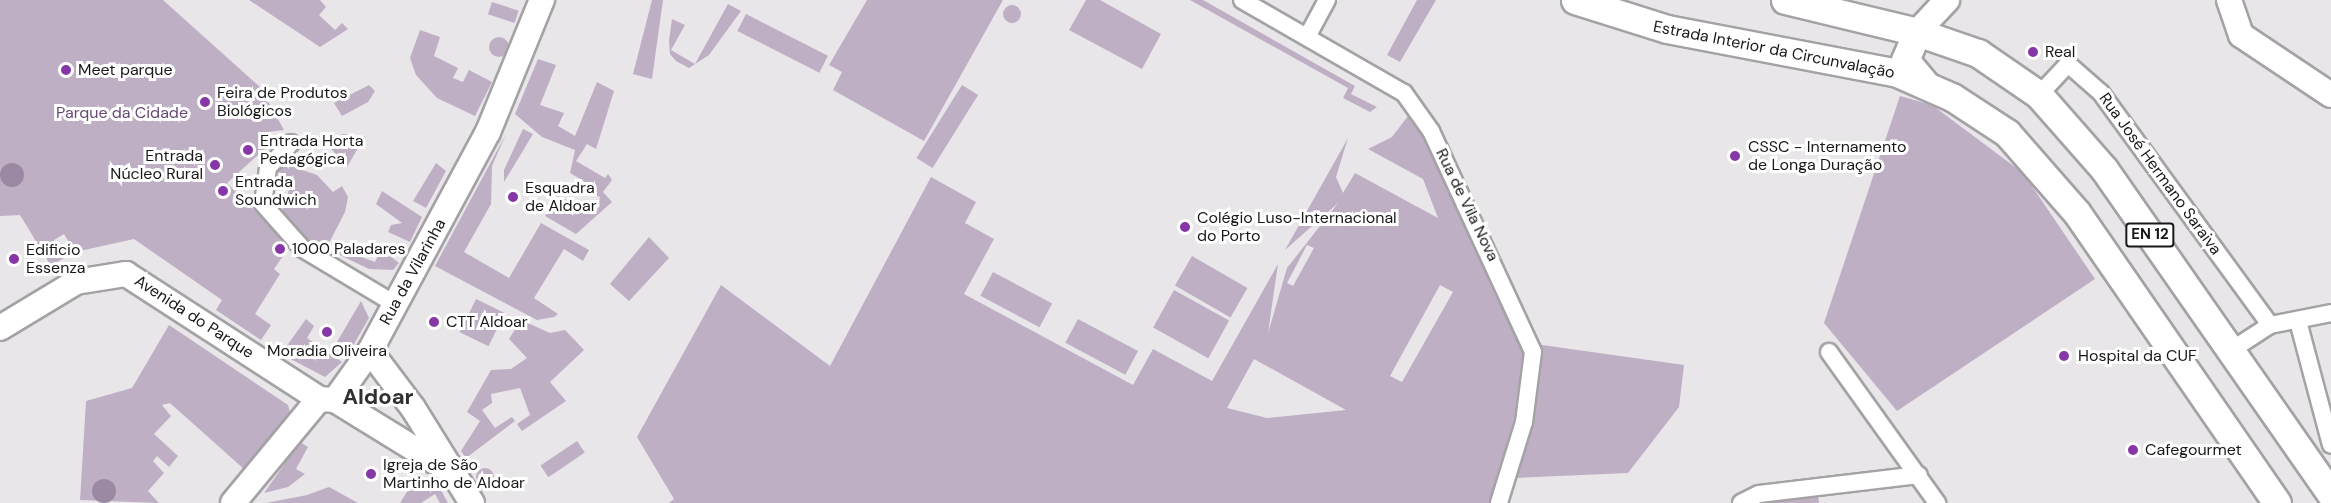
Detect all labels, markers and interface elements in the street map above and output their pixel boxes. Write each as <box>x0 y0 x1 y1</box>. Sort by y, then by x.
street label: Estrada Interior da Circunvalação <box>1652 17 1896 83</box>
place label: Real <box>2045 42 2075 62</box>
marker: Real <box>2026 45 2040 59</box>
place label: Meet parque <box>78 60 173 80</box>
marker: Meet parque <box>59 63 73 77</box>
place label: Feira de Produtos Biológicos <box>217 83 348 121</box>
street label: Rua José Hermano Saraiva <box>2095 89 2225 259</box>
marker: Feira de Produtos Biológicos <box>198 95 212 109</box>
park label: Parque da Cidade <box>56 103 188 123</box>
place label: Entrada Horta Pedagógica <box>260 131 363 169</box>
place label: CSSC - Internamento de Longa Duração <box>1748 137 1907 175</box>
marker: Entrada Horta Pedagógica <box>241 143 255 157</box>
place label: Entrada Núcleo Rural <box>110 146 203 184</box>
street label: Rua de Vila Nova <box>1431 146 1503 264</box>
marker: CSSC - Internamento de Longa Duração <box>1726 147 1744 165</box>
marker: Entrada Núcleo Rural <box>208 158 222 172</box>
place label: Entrada Soundwich <box>235 172 317 210</box>
place label: Esquadra de Aldoar <box>525 178 597 216</box>
marker: Entrada Soundwich <box>216 184 230 198</box>
marker: Esquadra de Aldoar <box>506 190 520 204</box>
place label: Colégio Luso-Internacional do Porto <box>1197 208 1397 246</box>
street label: Rua da Vilarinha <box>376 216 450 328</box>
marker: Colégio Luso-Internacional do Porto <box>1178 220 1192 234</box>
road number: EN 12 <box>2124 223 2176 247</box>
place label: 1000 Paladares <box>292 239 405 259</box>
place label: Edificio Essenza <box>26 240 85 278</box>
marker: 1000 Paladares <box>273 242 287 256</box>
marker: Edificio Essenza <box>7 252 21 266</box>
street label: Avenida do Parque <box>131 271 257 363</box>
place label: CTT Aldoar <box>446 312 528 332</box>
marker: CTT Aldoar <box>427 315 441 329</box>
marker: Moradia Oliveira <box>320 325 334 339</box>
place label: Moradia Oliveira <box>267 341 387 361</box>
place label: Hospital da CUF <box>2078 346 2197 366</box>
marker: Hospital da CUF <box>2055 347 2073 365</box>
district label: Aldoar <box>342 384 414 410</box>
place label: Cafegourmet <box>2145 440 2242 460</box>
marker: Cafegourmet <box>2126 443 2140 457</box>
place label: Igreja de São Martinho de Aldoar <box>383 455 525 493</box>
marker: Igreja de São Martinho de Aldoar <box>364 467 378 481</box>

